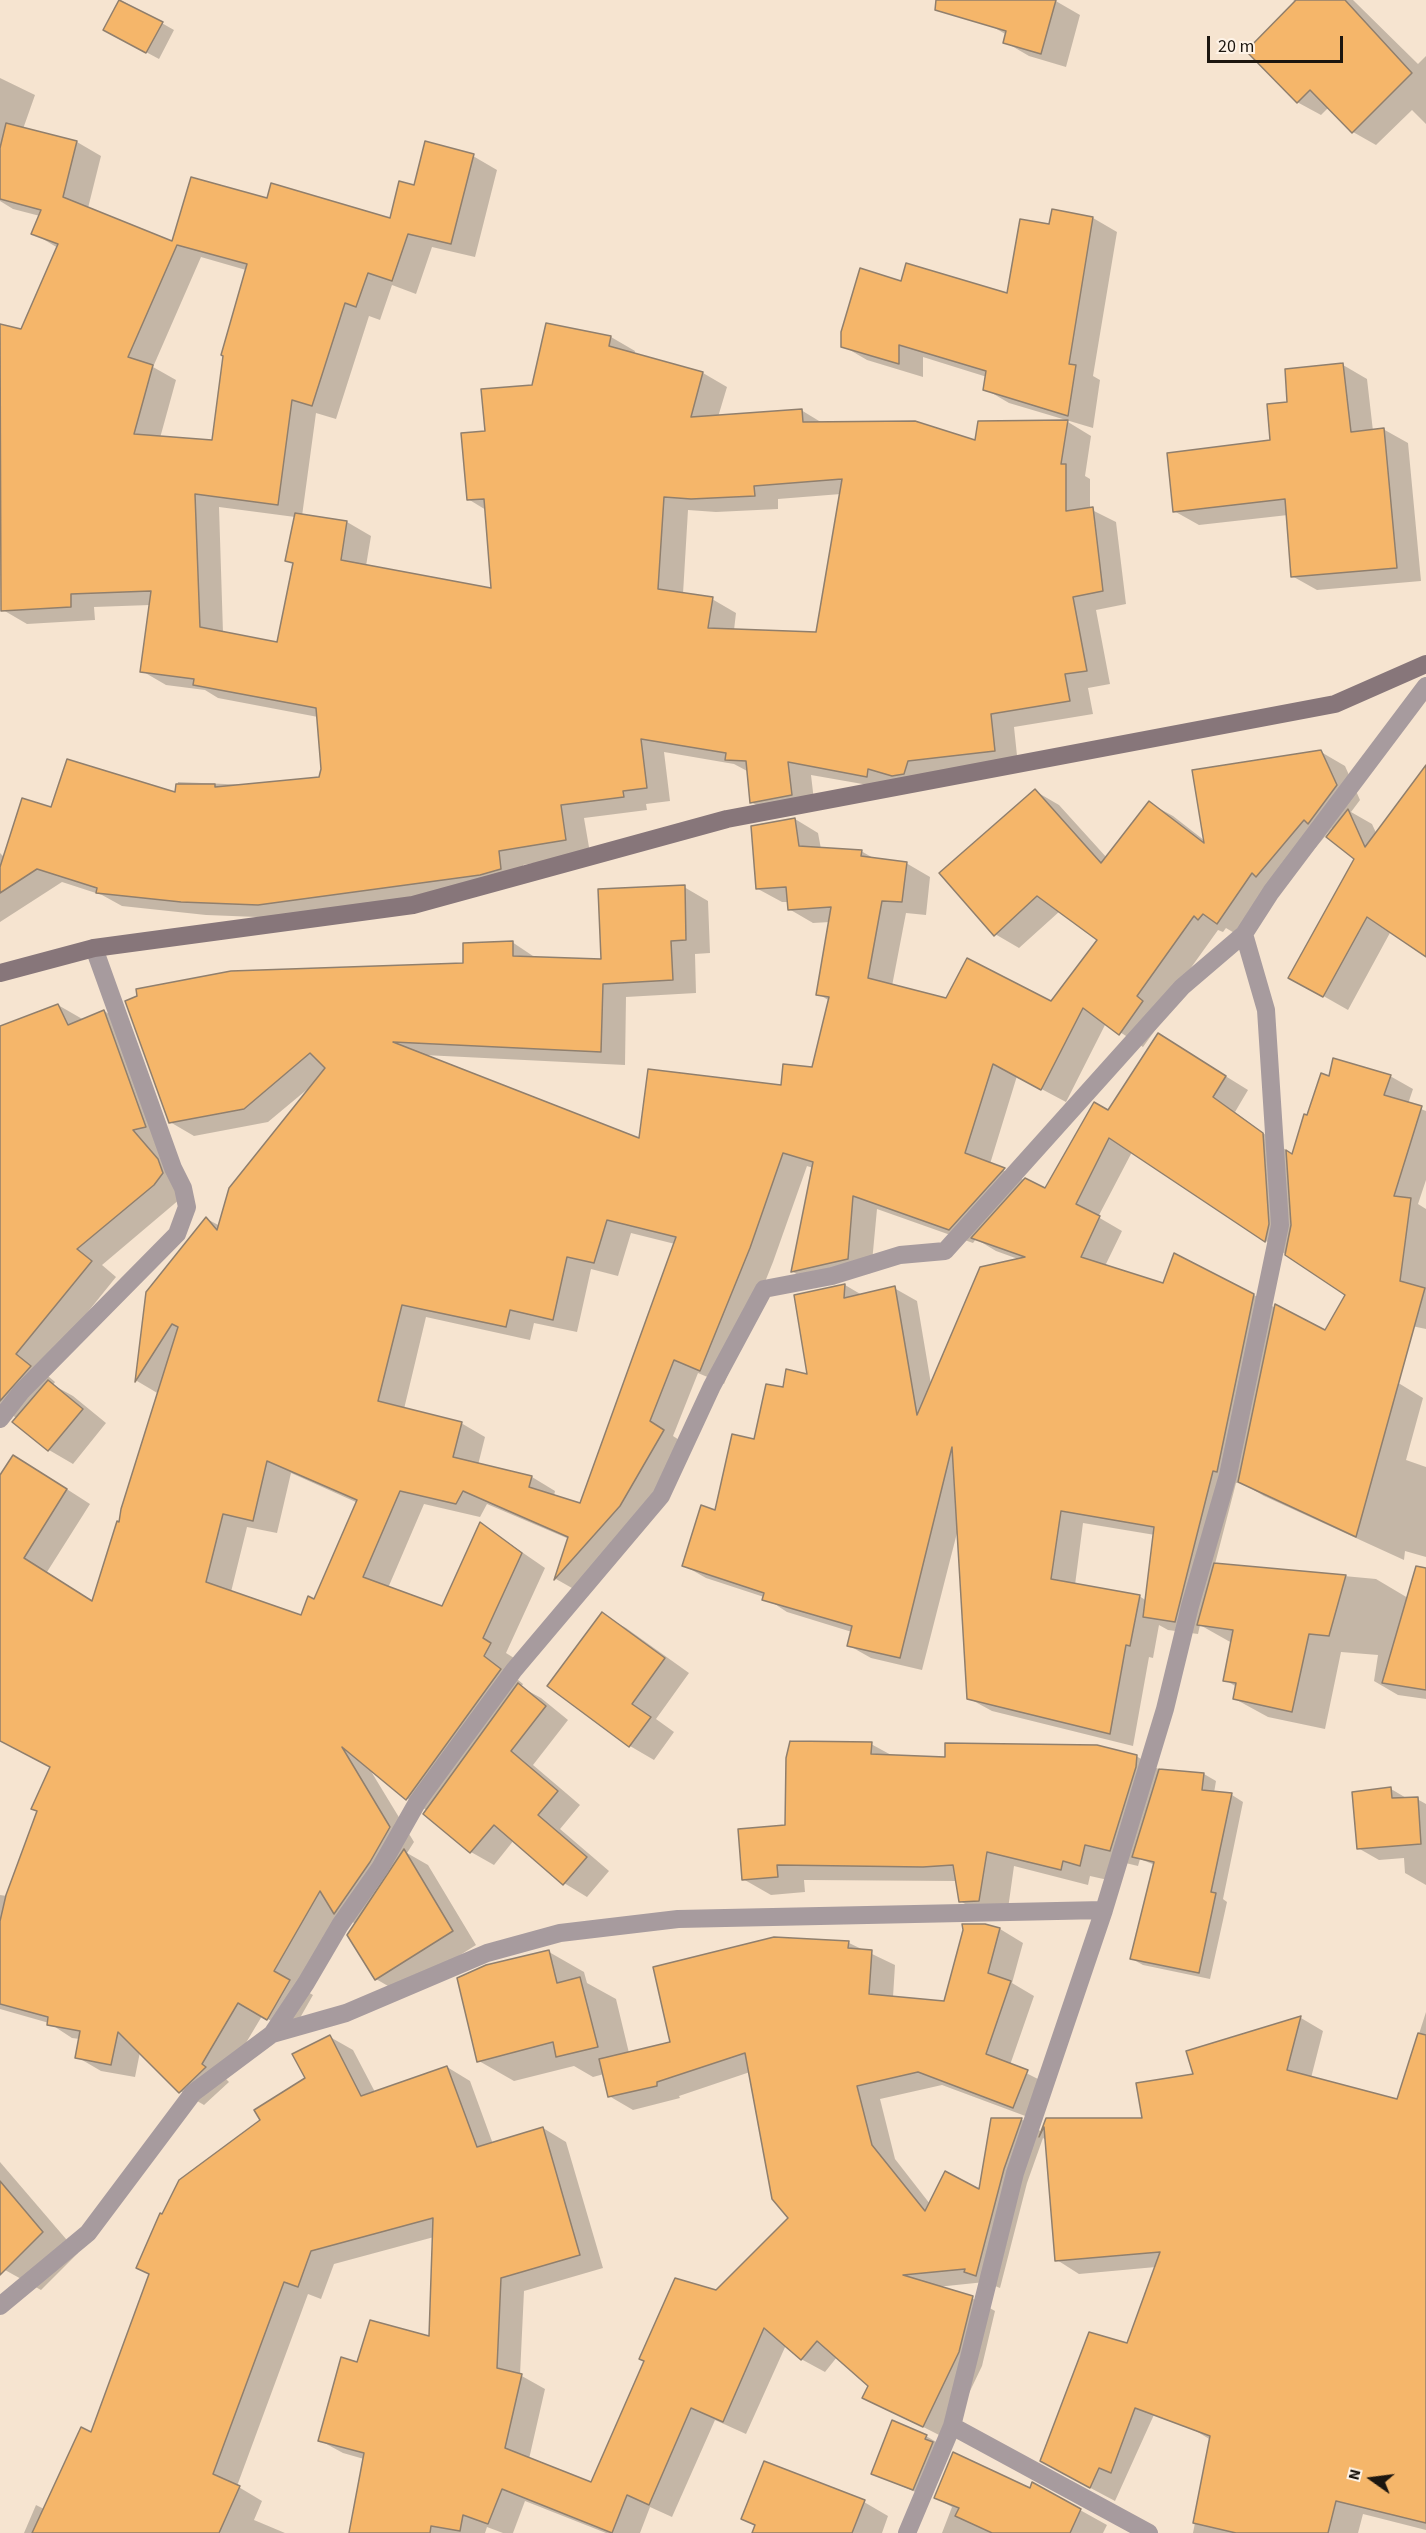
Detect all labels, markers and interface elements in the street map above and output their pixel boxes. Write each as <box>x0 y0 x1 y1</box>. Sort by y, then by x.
scale bar <box>1210 24 1346 62</box>
text: 20 m <box>1218 34 1254 59</box>
north arrow <box>1342 2449 1402 2509</box>
text: N <box>1343 2467 1366 2482</box>

